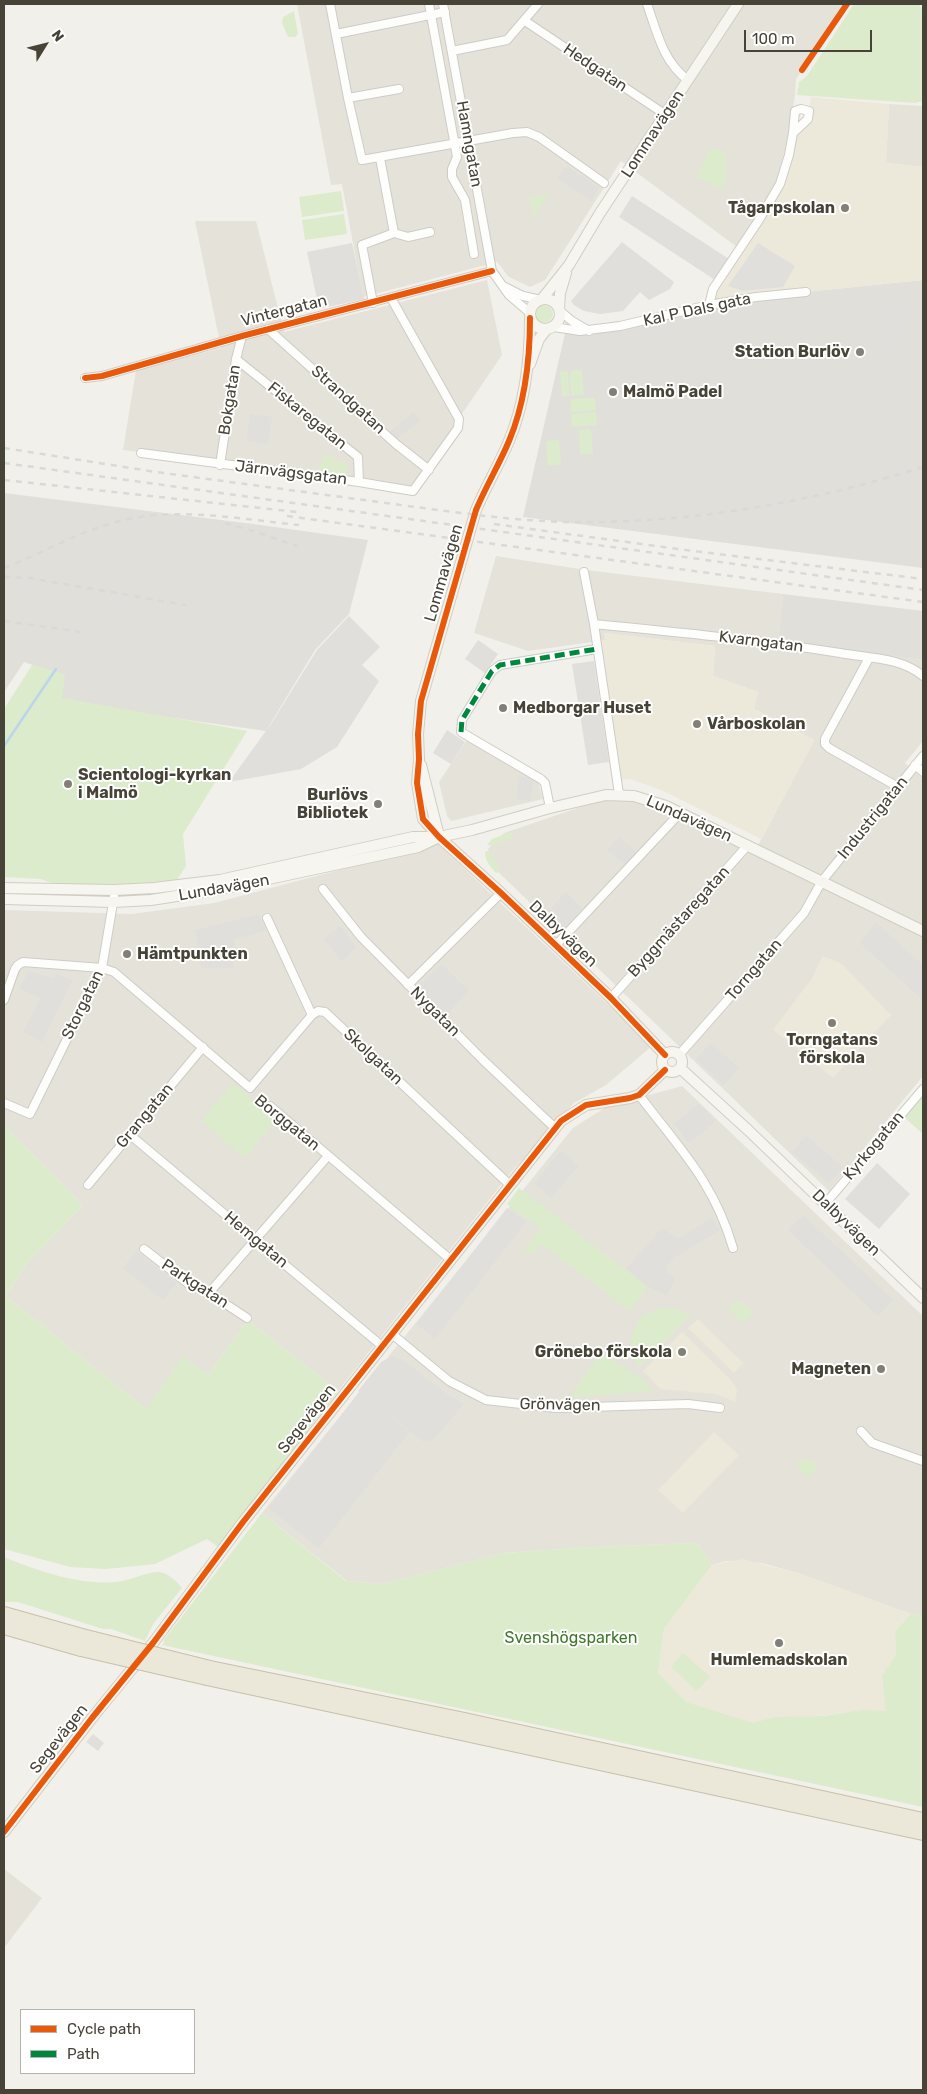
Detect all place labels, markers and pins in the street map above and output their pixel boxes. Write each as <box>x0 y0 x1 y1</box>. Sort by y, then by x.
place label: Tågarpskolan <box>728 198 835 218</box>
marker: Tågarpskolan <box>839 202 851 214</box>
place label: Station Burlöv <box>735 342 850 362</box>
marker: Station Burlöv <box>854 346 866 358</box>
place label: Malmö Padel <box>623 382 722 402</box>
marker: Malmö Padel <box>607 386 619 398</box>
place label: Medborgar Huset <box>513 698 651 718</box>
marker: Medborgar Huset <box>497 702 509 714</box>
place label: Vårboskolan <box>707 714 806 734</box>
marker: Vårboskolan <box>691 718 703 730</box>
place label: Scientologi-kyrkan i Malmö <box>78 765 231 803</box>
marker: Scientologi-kyrkan i Malmö <box>62 778 74 790</box>
place label: Burlövs Bibliotek <box>297 785 368 823</box>
marker: Burlövs Bibliotek <box>372 798 384 810</box>
place label: Hämtpunkten <box>137 944 248 964</box>
marker: Hämtpunkten <box>121 948 133 960</box>
marker: Torngatans förskola <box>826 1017 838 1029</box>
place label: Torngatans förskola <box>786 1030 878 1068</box>
place label: Grönebo förskola <box>535 1342 672 1362</box>
marker: Grönebo förskola <box>676 1346 688 1358</box>
place label: Magneten <box>791 1359 871 1379</box>
marker: Magneten <box>875 1363 887 1375</box>
marker: Humlemadskolan <box>773 1637 785 1649</box>
place label: Humlemadskolan <box>710 1650 848 1670</box>

